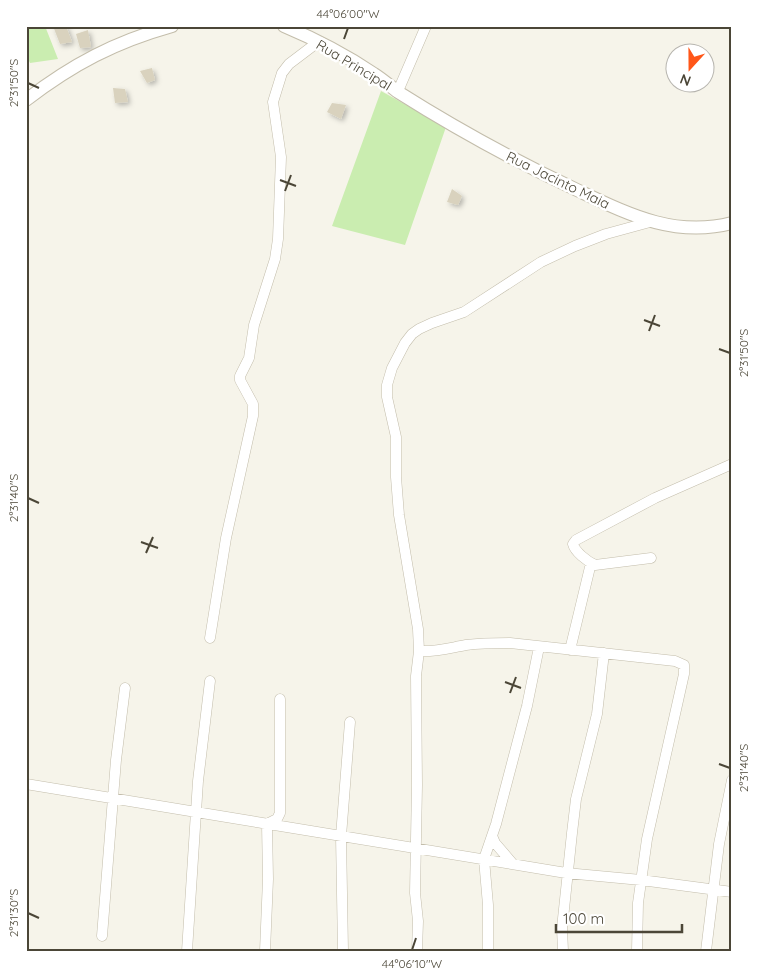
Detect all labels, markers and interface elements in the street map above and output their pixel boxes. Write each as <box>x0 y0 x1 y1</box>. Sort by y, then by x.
text: 44°06'00"W <box>316 6 380 21</box>
street label: Rua Principal <box>313 35 395 95</box>
north arrow <box>666 42 716 92</box>
text: 2°31'50"S <box>6 58 21 107</box>
text: N <box>677 70 693 90</box>
street label: Rua Jacinto Maia <box>503 147 613 213</box>
text: 2°31'50"S <box>736 328 751 377</box>
text: 2°31'40"S <box>6 474 21 522</box>
text: 2°31'40"S <box>736 744 751 792</box>
text: 2°31'30"S <box>6 889 21 937</box>
scale bar <box>556 902 682 934</box>
text: 100 m <box>563 909 604 928</box>
text: 44°06'10"W <box>382 956 443 971</box>

